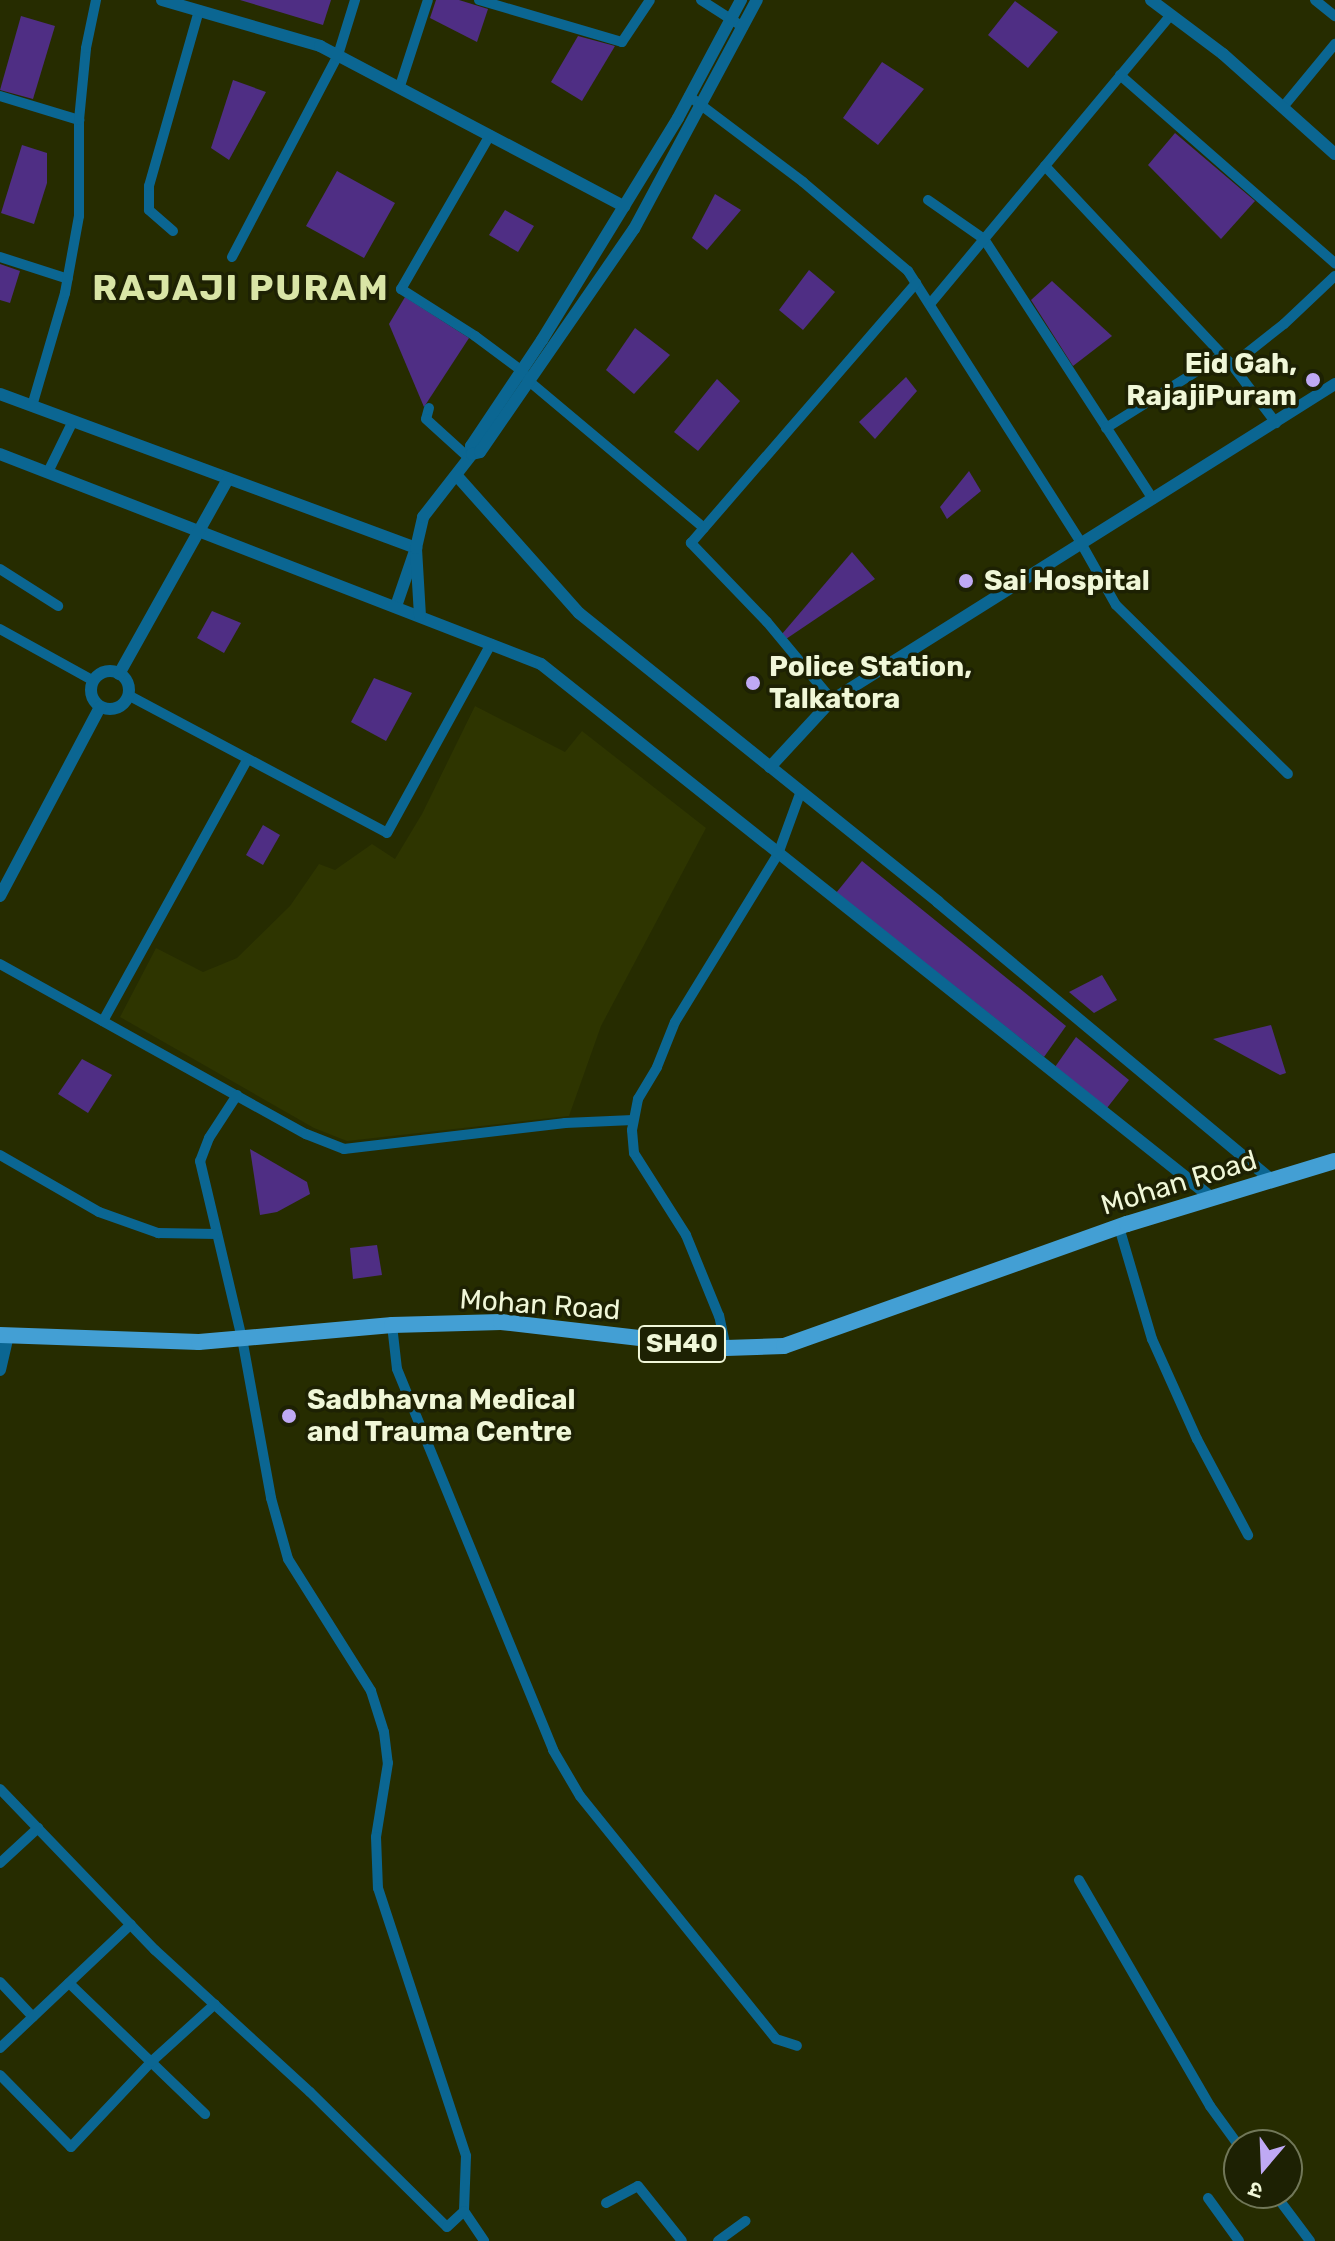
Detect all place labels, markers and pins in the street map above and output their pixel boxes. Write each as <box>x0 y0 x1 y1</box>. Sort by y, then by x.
place label: Eid Gah, RajajiPuram <box>1126 347 1297 413</box>
marker: Eid Gah, RajajiPuram <box>1304 371 1322 389</box>
place label: Sai Hospital <box>984 564 1150 598</box>
marker: Sai Hospital <box>955 570 977 592</box>
place label: Police Station, Talkatora <box>769 650 972 716</box>
marker: Police Station, Talkatora <box>744 674 762 692</box>
place label: Sadbhavna Medical and Trauma Centre <box>307 1383 575 1449</box>
marker: Sadbhavna Medical and Trauma Centre <box>278 1405 300 1427</box>

